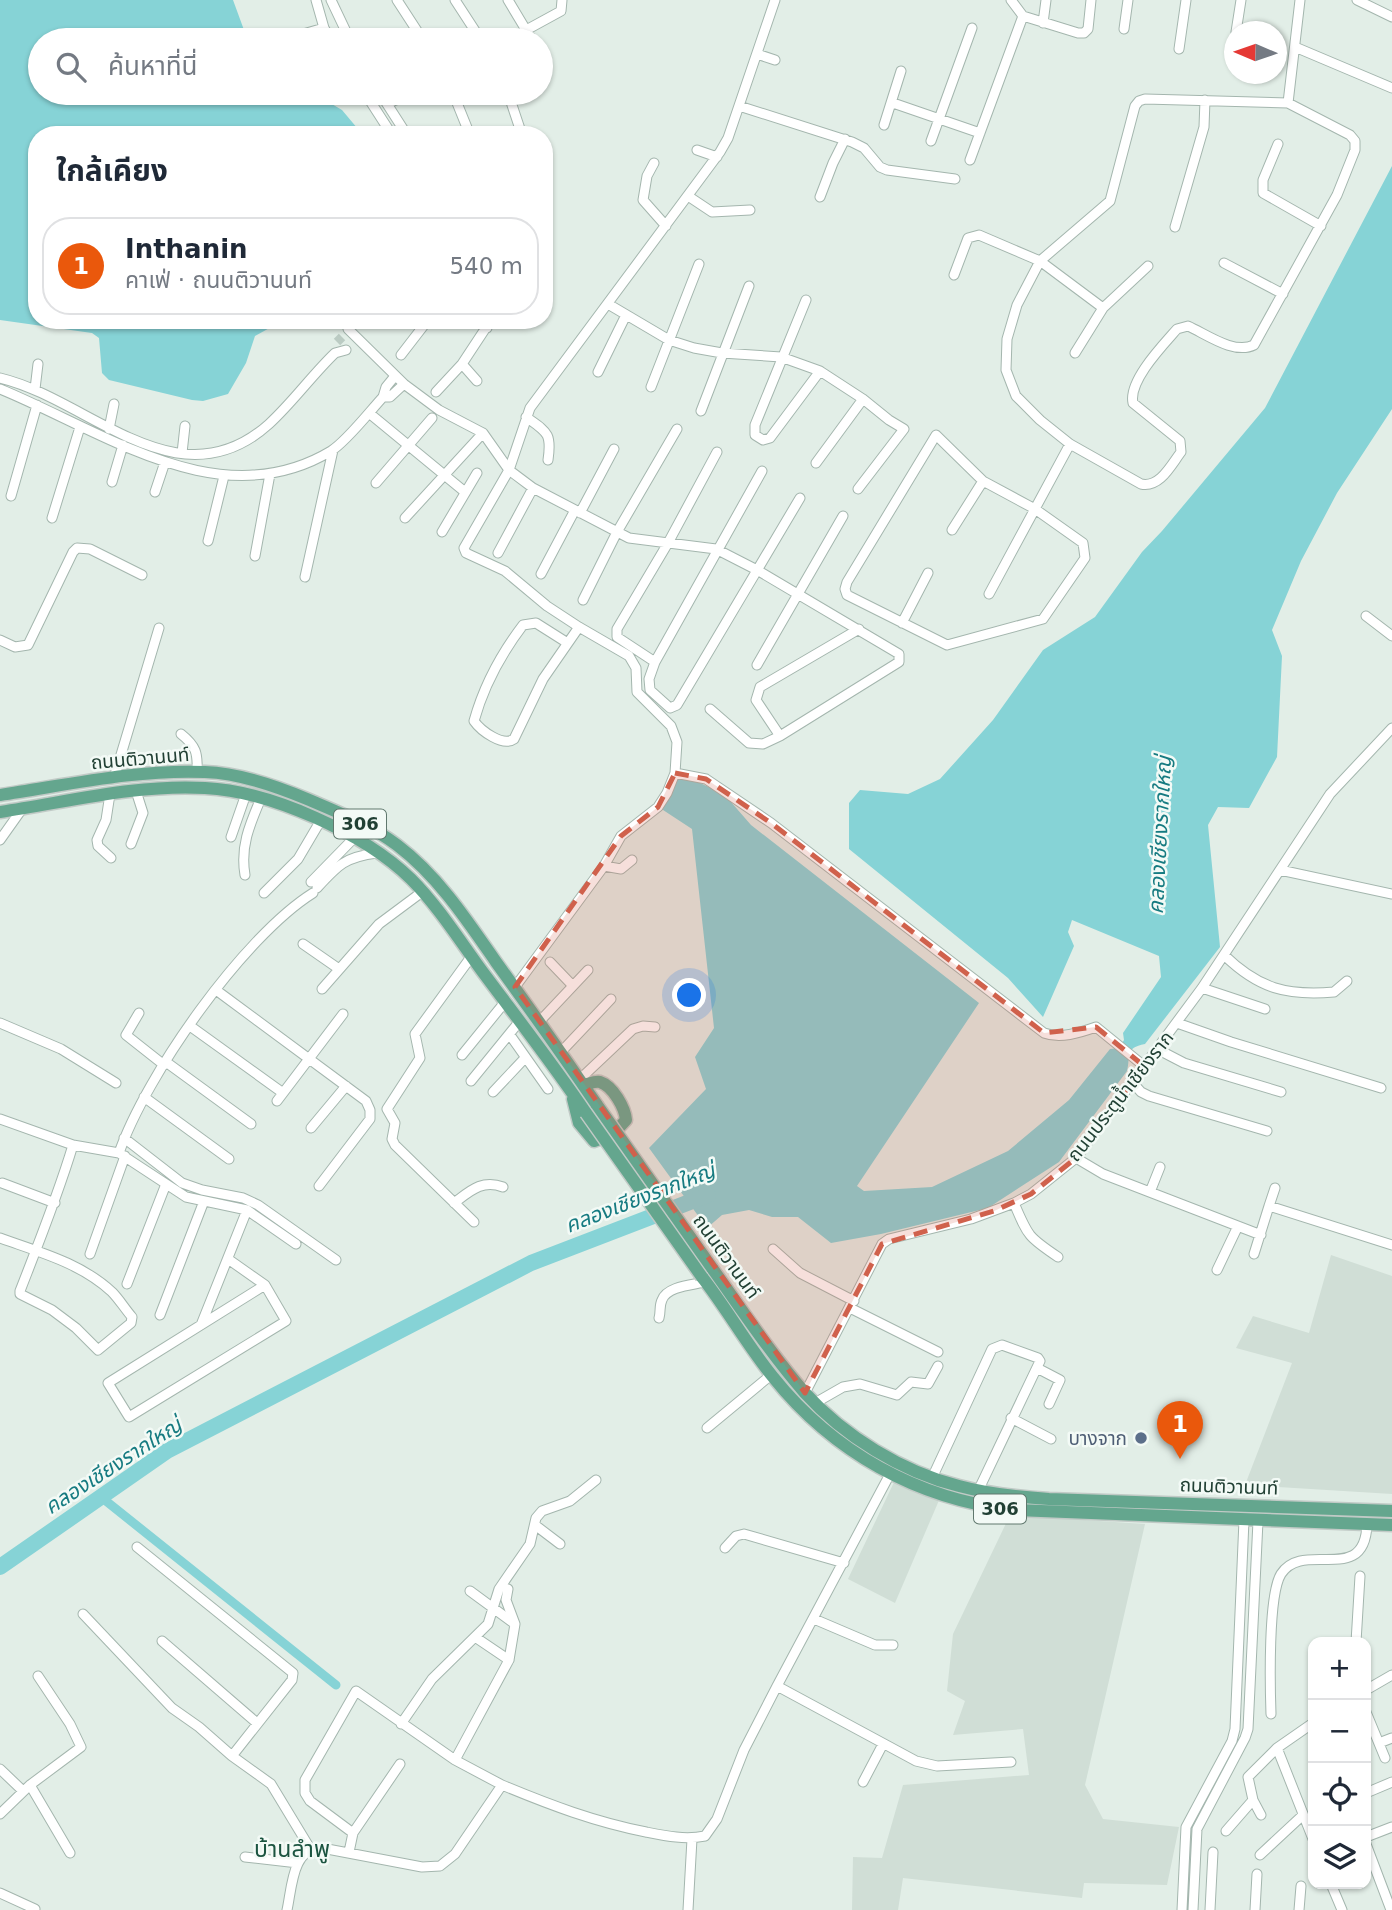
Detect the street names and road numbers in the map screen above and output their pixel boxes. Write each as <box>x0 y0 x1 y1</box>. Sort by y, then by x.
street label: ถนนติวานนท์ <box>90 743 190 773</box>
road number: 306 <box>334 810 386 838</box>
street label: ถนนประตูน้ำเชียงราก <box>1061 1025 1179 1167</box>
street label: ถนนติวานนท์ <box>689 1210 765 1302</box>
street label: ถนนติวานนท์ <box>1179 1473 1279 1499</box>
road number: 306 <box>974 1494 1026 1524</box>

